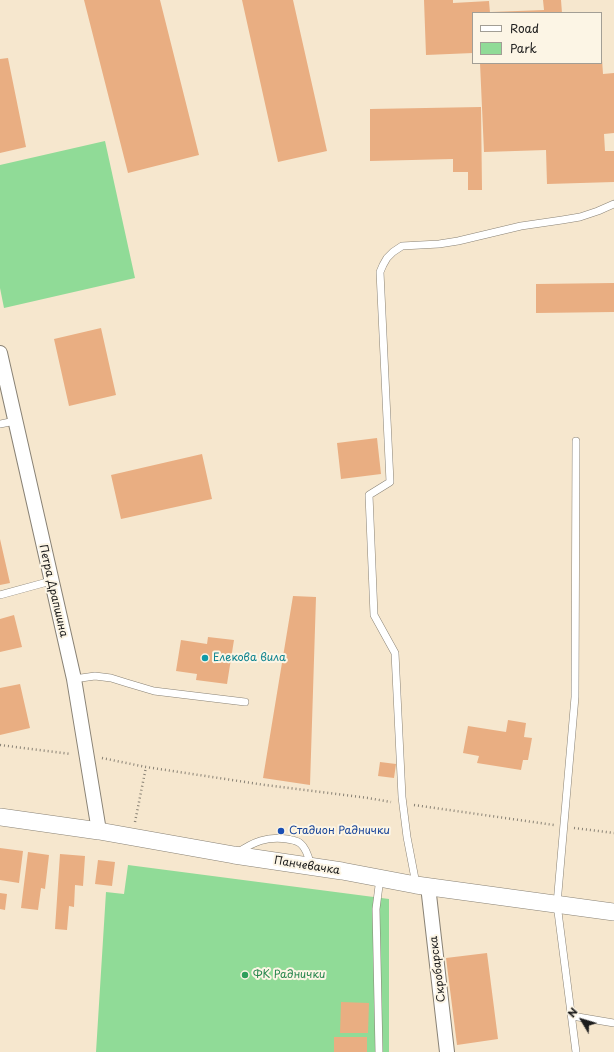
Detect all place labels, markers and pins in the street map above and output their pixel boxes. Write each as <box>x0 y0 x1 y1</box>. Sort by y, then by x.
place label: Елекова вила <box>213 651 286 665</box>
marker: Елекова вила <box>200 653 210 663</box>
place label: Стадион Раднички <box>289 824 390 838</box>
marker: Стадион Раднички <box>276 826 286 836</box>
place label: ФК Раднички <box>253 968 325 982</box>
marker: ФК Раднички <box>240 970 250 980</box>

